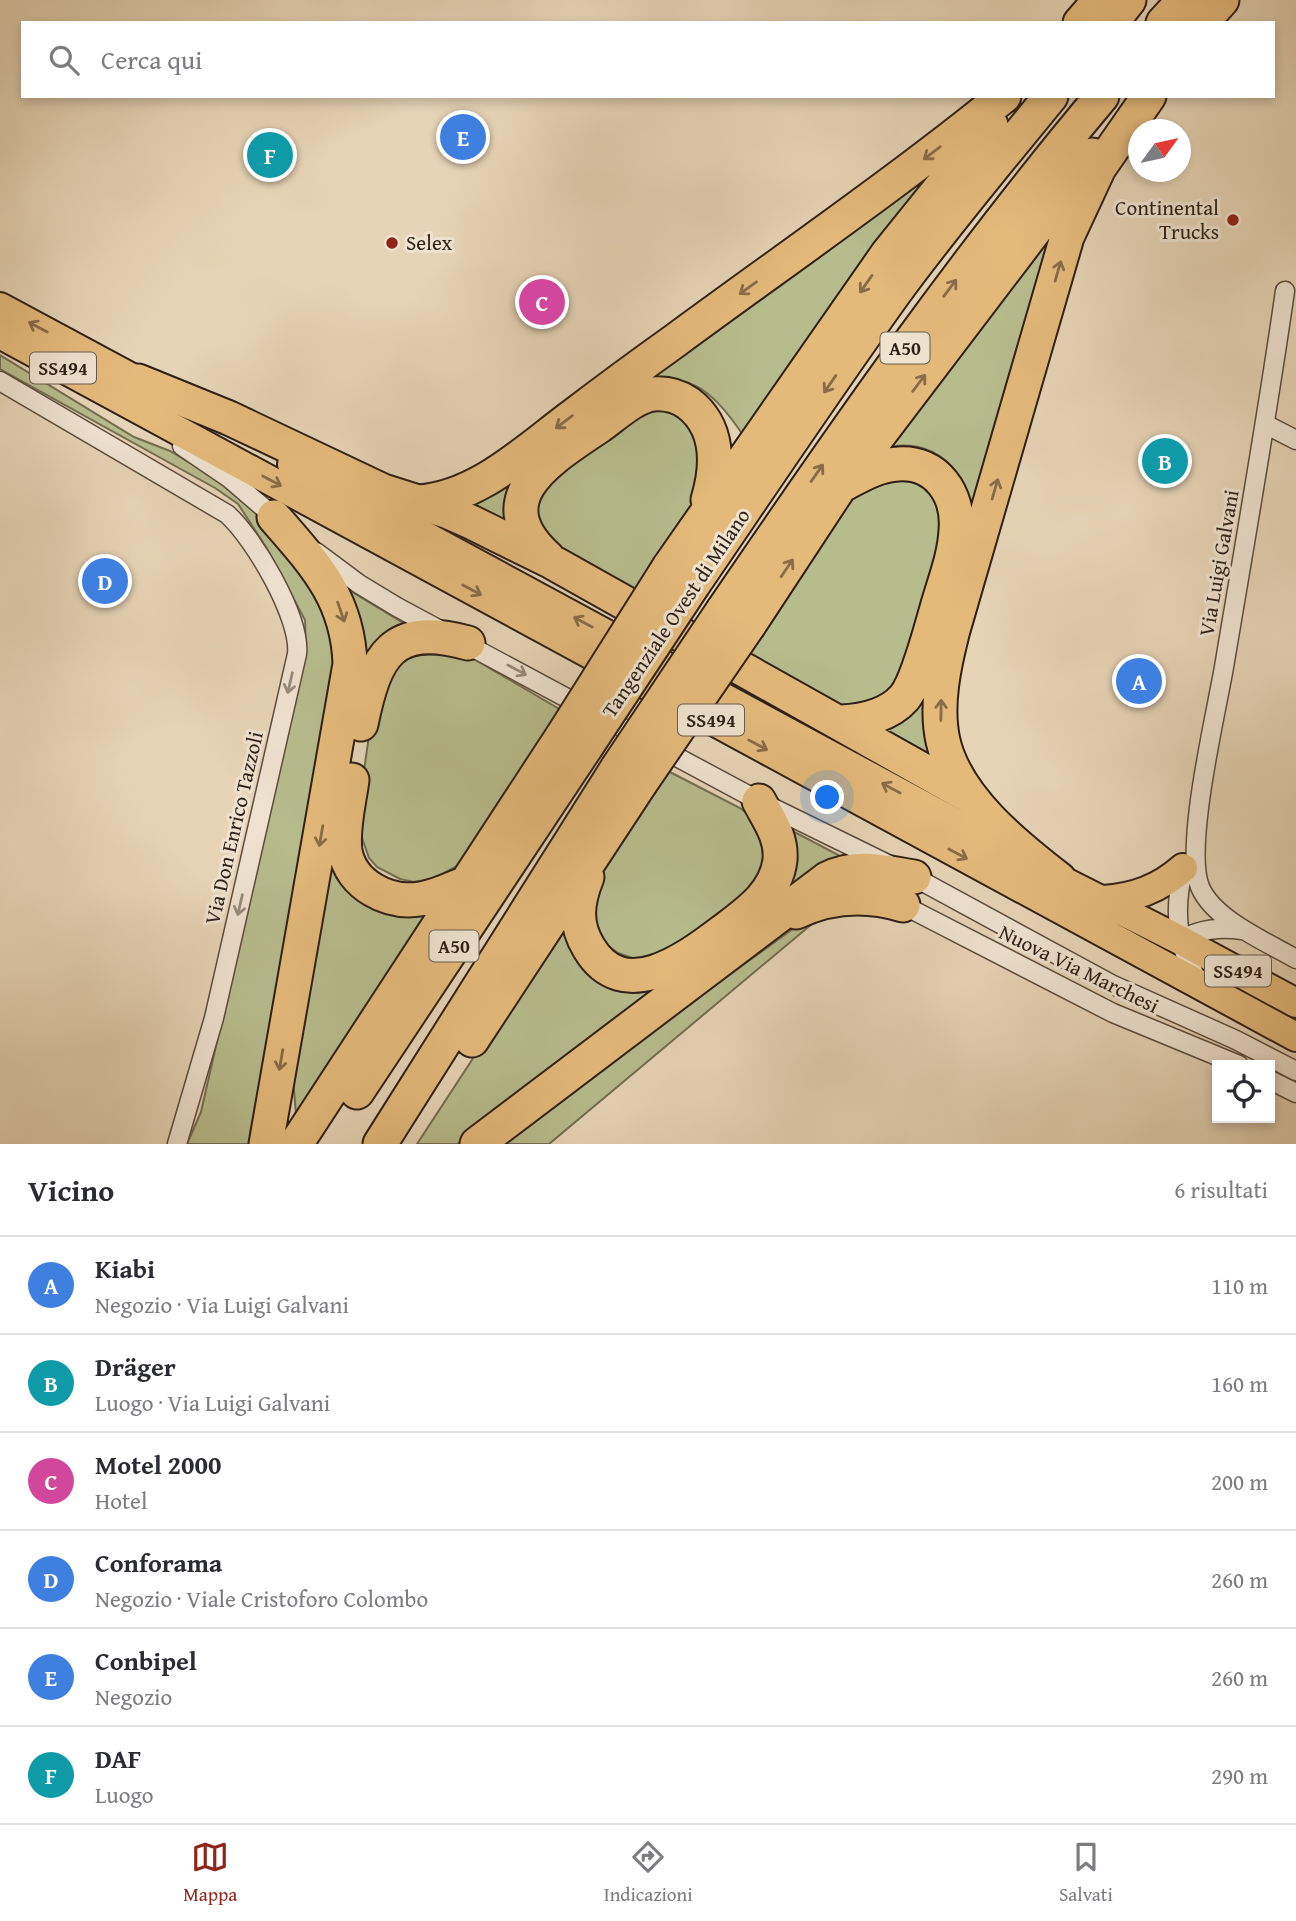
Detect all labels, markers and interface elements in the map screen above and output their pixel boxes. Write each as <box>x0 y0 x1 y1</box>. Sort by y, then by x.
search box <box>21 21 1275 98</box>
text: Cerca qui <box>101 40 202 79</box>
icon: search <box>45 41 83 79</box>
pin: E <box>440 111 486 163</box>
north arrow <box>1128 119 1191 182</box>
pin: F <box>247 129 293 181</box>
one-way arrow <box>923 146 941 161</box>
place label: Continental Trucks <box>1115 192 1219 247</box>
marker: Continental Trucks <box>1225 212 1241 228</box>
place label: Selex <box>406 227 453 258</box>
marker: Selex <box>384 235 400 251</box>
one-way arrow <box>1052 260 1065 282</box>
one-way arrow <box>859 274 873 293</box>
pin: C <box>519 276 565 328</box>
one-way arrow <box>942 279 957 298</box>
one-way arrow <box>739 280 758 295</box>
one-way arrow <box>29 320 49 334</box>
road number: A50 <box>880 332 930 364</box>
road number: SS494 <box>30 352 96 384</box>
one-way arrow <box>823 374 838 393</box>
one-way arrow <box>912 374 926 393</box>
one-way arrow <box>555 415 574 429</box>
pin: B <box>1142 435 1188 487</box>
one-way arrow <box>810 464 824 483</box>
one-way arrow <box>261 475 282 489</box>
one-way arrow <box>989 479 1002 501</box>
street label: Via Luigi Galvani <box>1190 487 1247 639</box>
street label: Tangenziale Ovest di Milano <box>594 502 757 723</box>
pin: D <box>82 555 128 607</box>
one-way arrow <box>779 559 794 578</box>
one-way arrow <box>461 584 482 597</box>
one-way arrow <box>336 600 348 622</box>
one-way arrow <box>574 615 594 629</box>
pin: A <box>1116 655 1162 707</box>
one-way arrow <box>507 663 527 677</box>
one-way arrow <box>283 671 297 694</box>
one-way arrow <box>934 698 947 721</box>
road number: SS494 <box>678 705 744 736</box>
street label: Via Don Enrico Tazzoli <box>196 728 271 928</box>
one-way arrow <box>747 739 768 752</box>
your location <box>810 780 844 814</box>
one-way arrow <box>881 781 902 795</box>
one-way arrow <box>314 824 327 847</box>
one-way arrow <box>947 847 968 861</box>
one-way arrow <box>232 893 246 916</box>
street label: Nuova Via Marchesi <box>994 916 1165 1021</box>
road number: A50 <box>430 930 478 962</box>
road number: SS494 <box>1205 956 1271 987</box>
one-way arrow <box>274 1048 287 1071</box>
map controls <box>1212 1060 1275 1123</box>
button: locate <box>1212 1060 1275 1123</box>
text: Vicino <box>28 1168 114 1212</box>
text: 6 risultati <box>1174 1173 1268 1206</box>
text: Kiabi <box>95 1249 155 1288</box>
text: A <box>44 1269 58 1302</box>
text: 110 m <box>1211 1269 1268 1302</box>
text: Negozio · Via Luigi Galvani <box>95 1288 349 1321</box>
text: Dräger <box>95 1347 176 1386</box>
text: B <box>44 1367 58 1400</box>
text: 160 m <box>1211 1367 1268 1400</box>
text: Luogo · Via Luigi Galvani <box>95 1386 330 1419</box>
text: Motel 2000 <box>95 1445 221 1484</box>
text: C <box>44 1465 58 1498</box>
text: 200 m <box>1211 1465 1268 1498</box>
text: Hotel <box>95 1484 147 1517</box>
text: Conforama <box>95 1543 222 1582</box>
text: D <box>44 1563 58 1596</box>
text: 260 m <box>1211 1563 1268 1596</box>
text: Negozio · Viale Cristoforo Colombo <box>95 1582 428 1615</box>
text: Conbipel <box>95 1641 197 1680</box>
text: E <box>45 1661 57 1694</box>
text: 260 m <box>1211 1661 1268 1694</box>
text: Negozio <box>95 1680 172 1713</box>
text: DAF <box>95 1739 141 1778</box>
text: F <box>45 1759 57 1792</box>
text: 290 m <box>1211 1759 1268 1792</box>
text: Luogo <box>95 1778 154 1811</box>
tab: Mappa <box>183 1838 237 1908</box>
tab: Indicazioni <box>604 1838 693 1908</box>
tab: Salvati <box>1059 1838 1113 1908</box>

